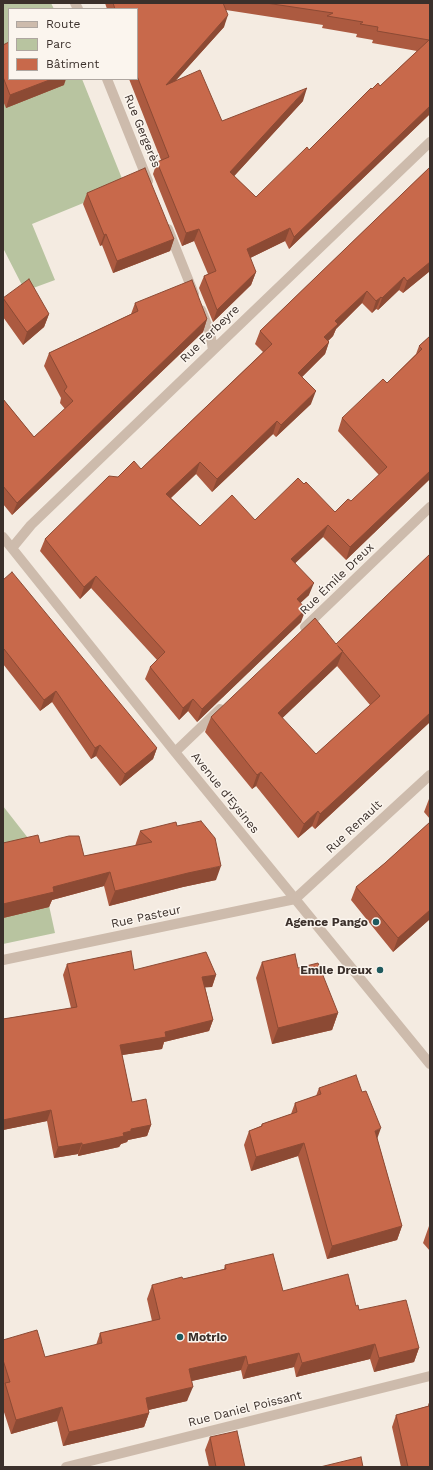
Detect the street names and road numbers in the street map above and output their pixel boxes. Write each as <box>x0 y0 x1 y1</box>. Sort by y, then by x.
street label: Rue Gergerès <box>121 92 163 170</box>
street label: Rue Ferbeyre <box>177 302 243 366</box>
street label: Rue Émile Dreux <box>297 540 377 618</box>
street label: Avenue d'Eysines <box>188 749 262 837</box>
street label: Rue Renault <box>323 798 385 856</box>
street label: Rue Pasteur <box>110 903 182 931</box>
street label: Rue Daniel Poissant <box>187 1388 303 1430</box>

